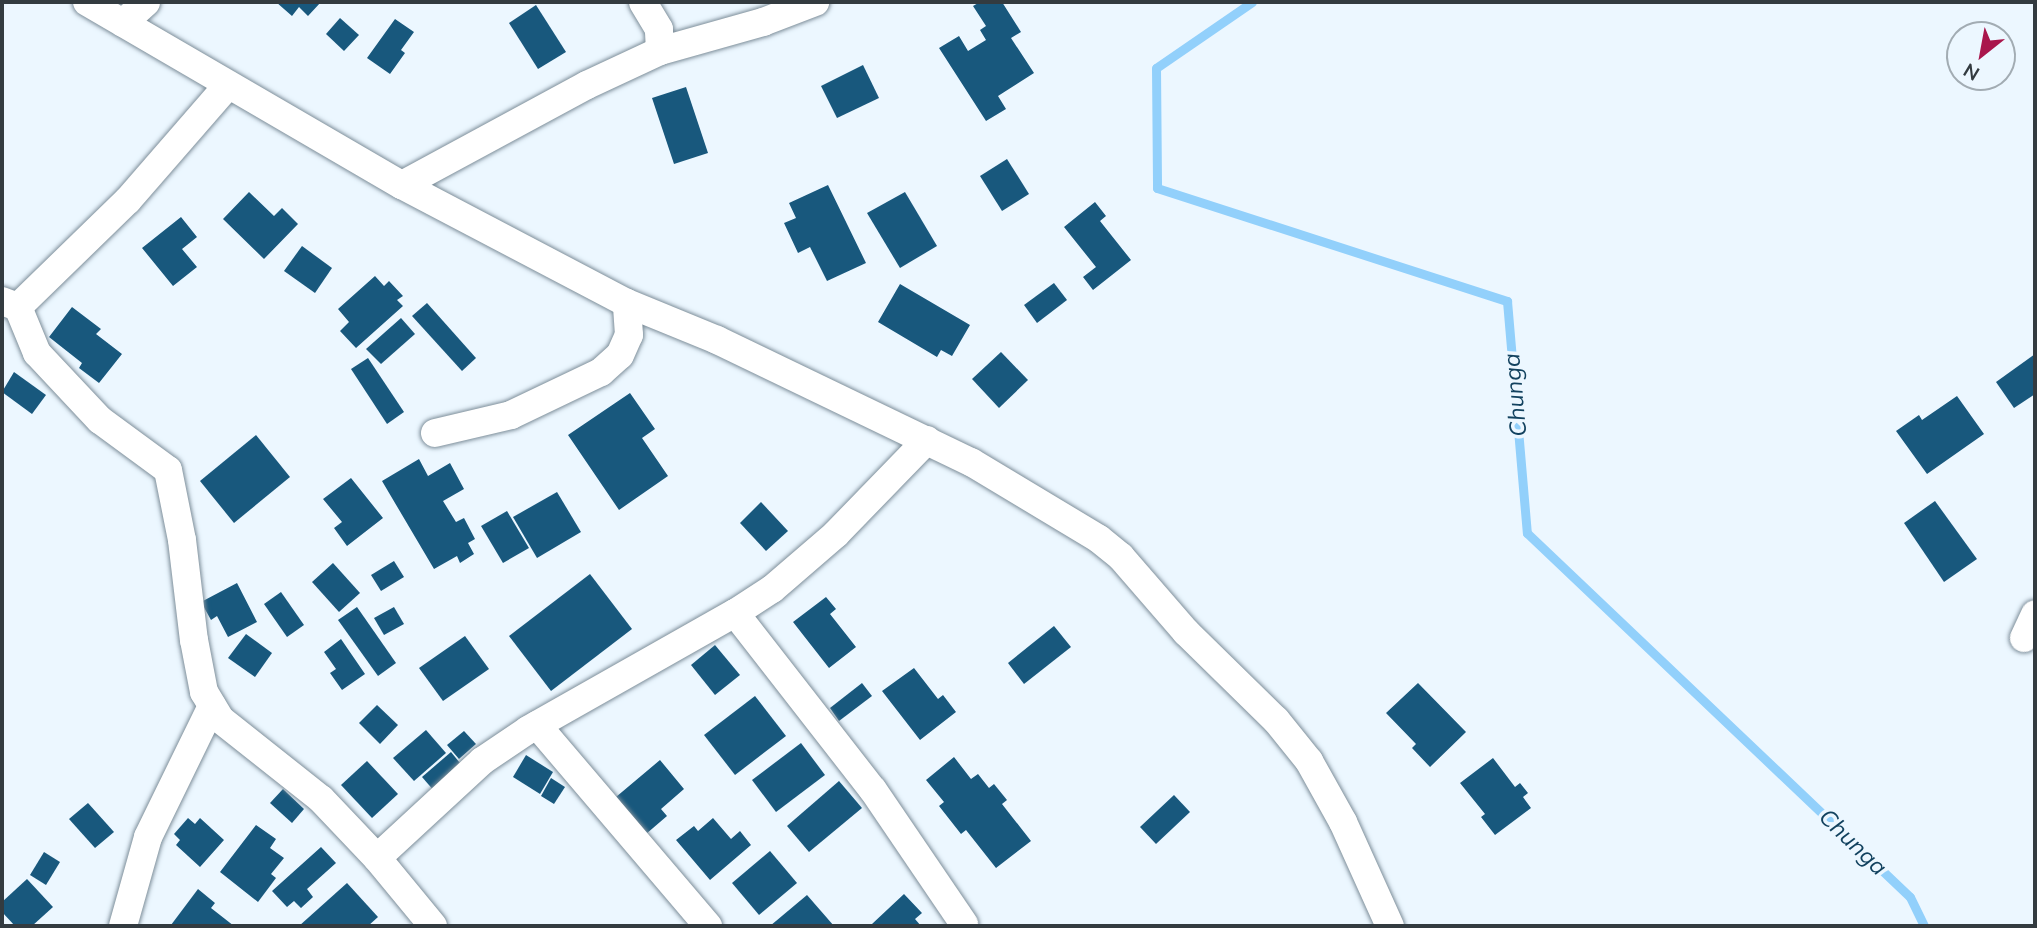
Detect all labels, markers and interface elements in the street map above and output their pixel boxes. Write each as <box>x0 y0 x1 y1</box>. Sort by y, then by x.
north arrow <box>1946 21 2016 91</box>
text: N <box>1959 58 1984 86</box>
water label: Chunga <box>1498 352 1532 438</box>
water label: Chunga <box>1813 803 1893 881</box>

